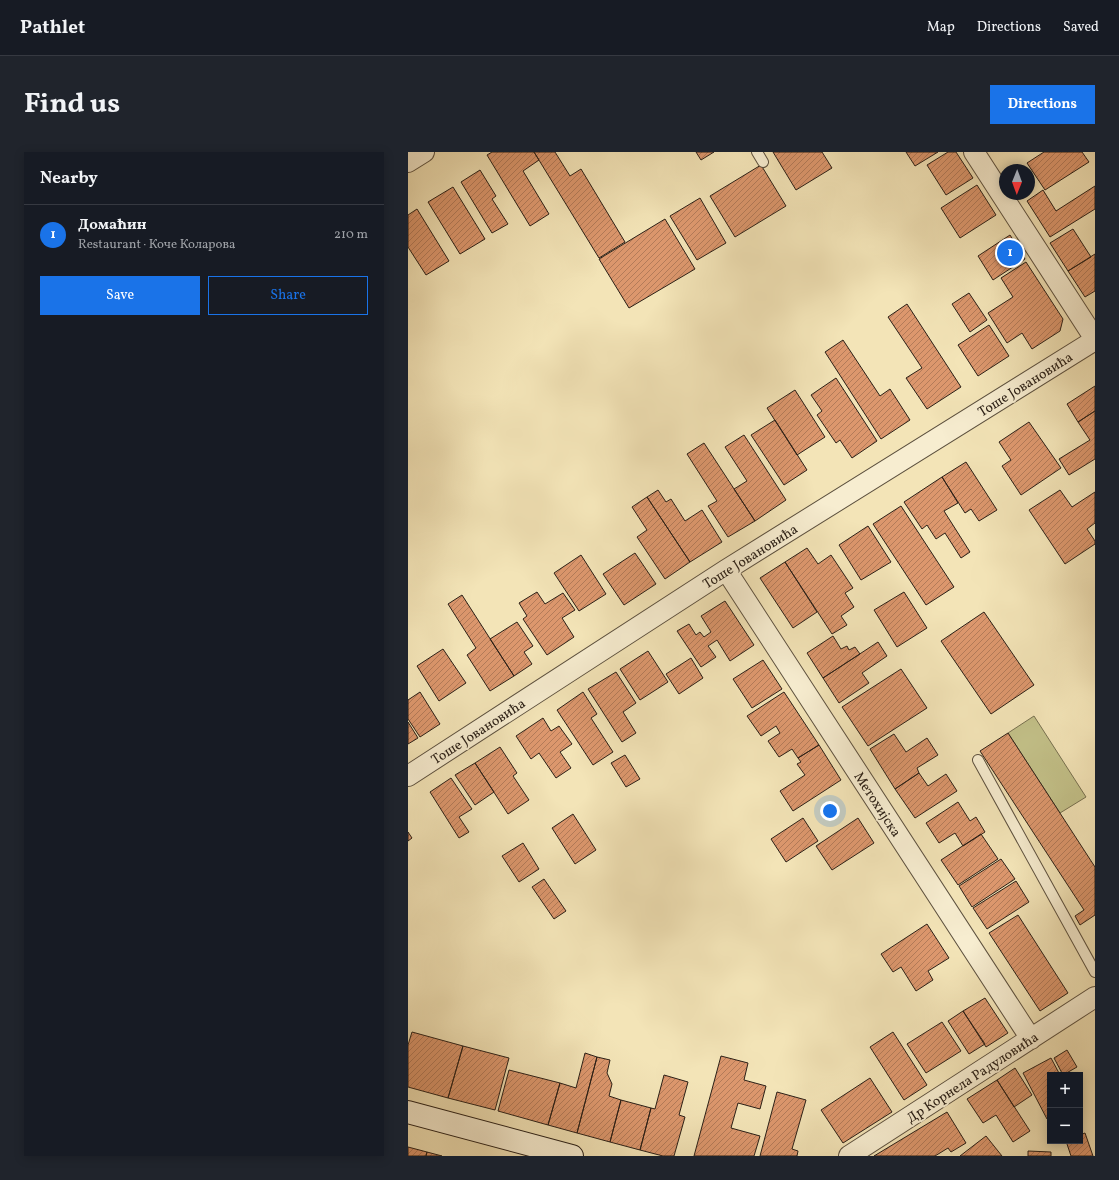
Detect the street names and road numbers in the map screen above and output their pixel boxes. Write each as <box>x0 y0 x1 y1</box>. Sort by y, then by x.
street label: Тоше Јовановића <box>975 348 1077 422</box>
street label: Тоше Јовановића <box>700 520 802 594</box>
street label: Тоше Јовановића <box>428 695 530 770</box>
street label: Метохијска <box>849 769 905 841</box>
street label: Др Корнела Радуловића <box>903 1028 1043 1128</box>

